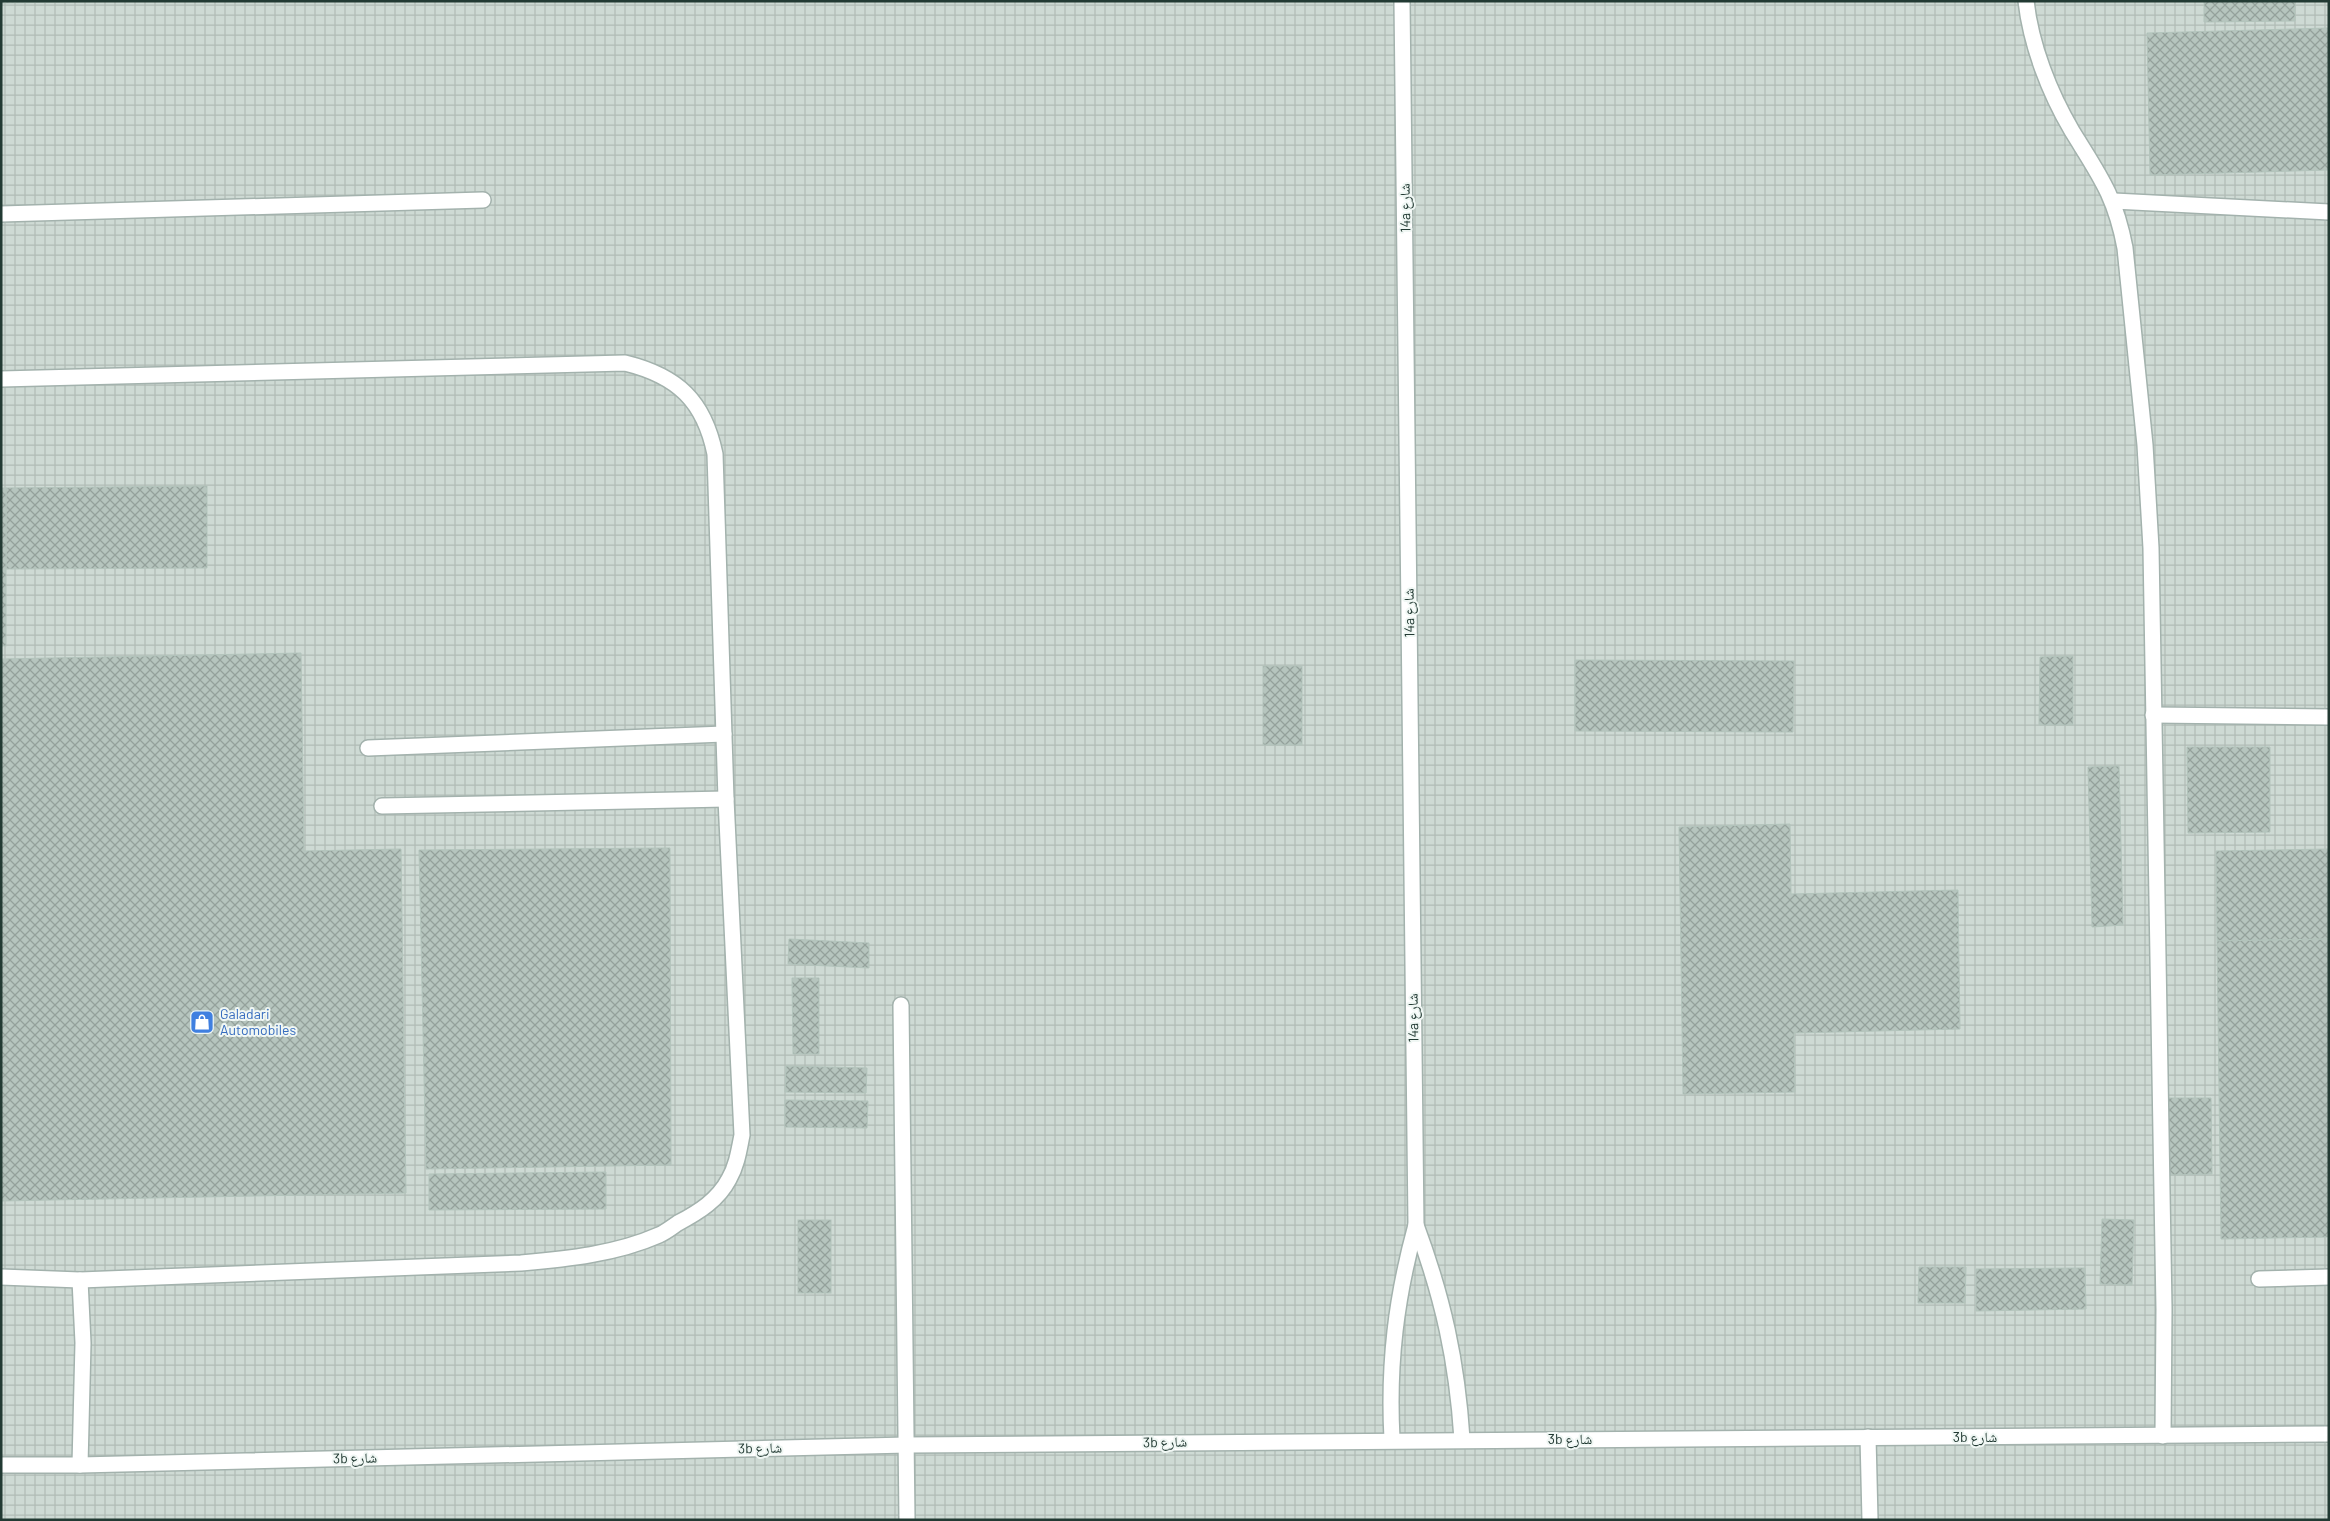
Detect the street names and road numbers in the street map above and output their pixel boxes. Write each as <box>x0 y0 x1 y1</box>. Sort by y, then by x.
street label: 14a شارع <box>1396 183 1415 233</box>
street label: 14a شارع <box>1400 588 1419 638</box>
street label: 14a شارع <box>1404 993 1423 1043</box>
street label: 3b شارع <box>1953 1428 1997 1447</box>
street label: 3b شارع <box>1548 1430 1592 1449</box>
street label: 3b شارع <box>1143 1433 1187 1452</box>
street label: 3b شارع <box>738 1439 782 1458</box>
street label: 3b شارع <box>333 1449 377 1468</box>

